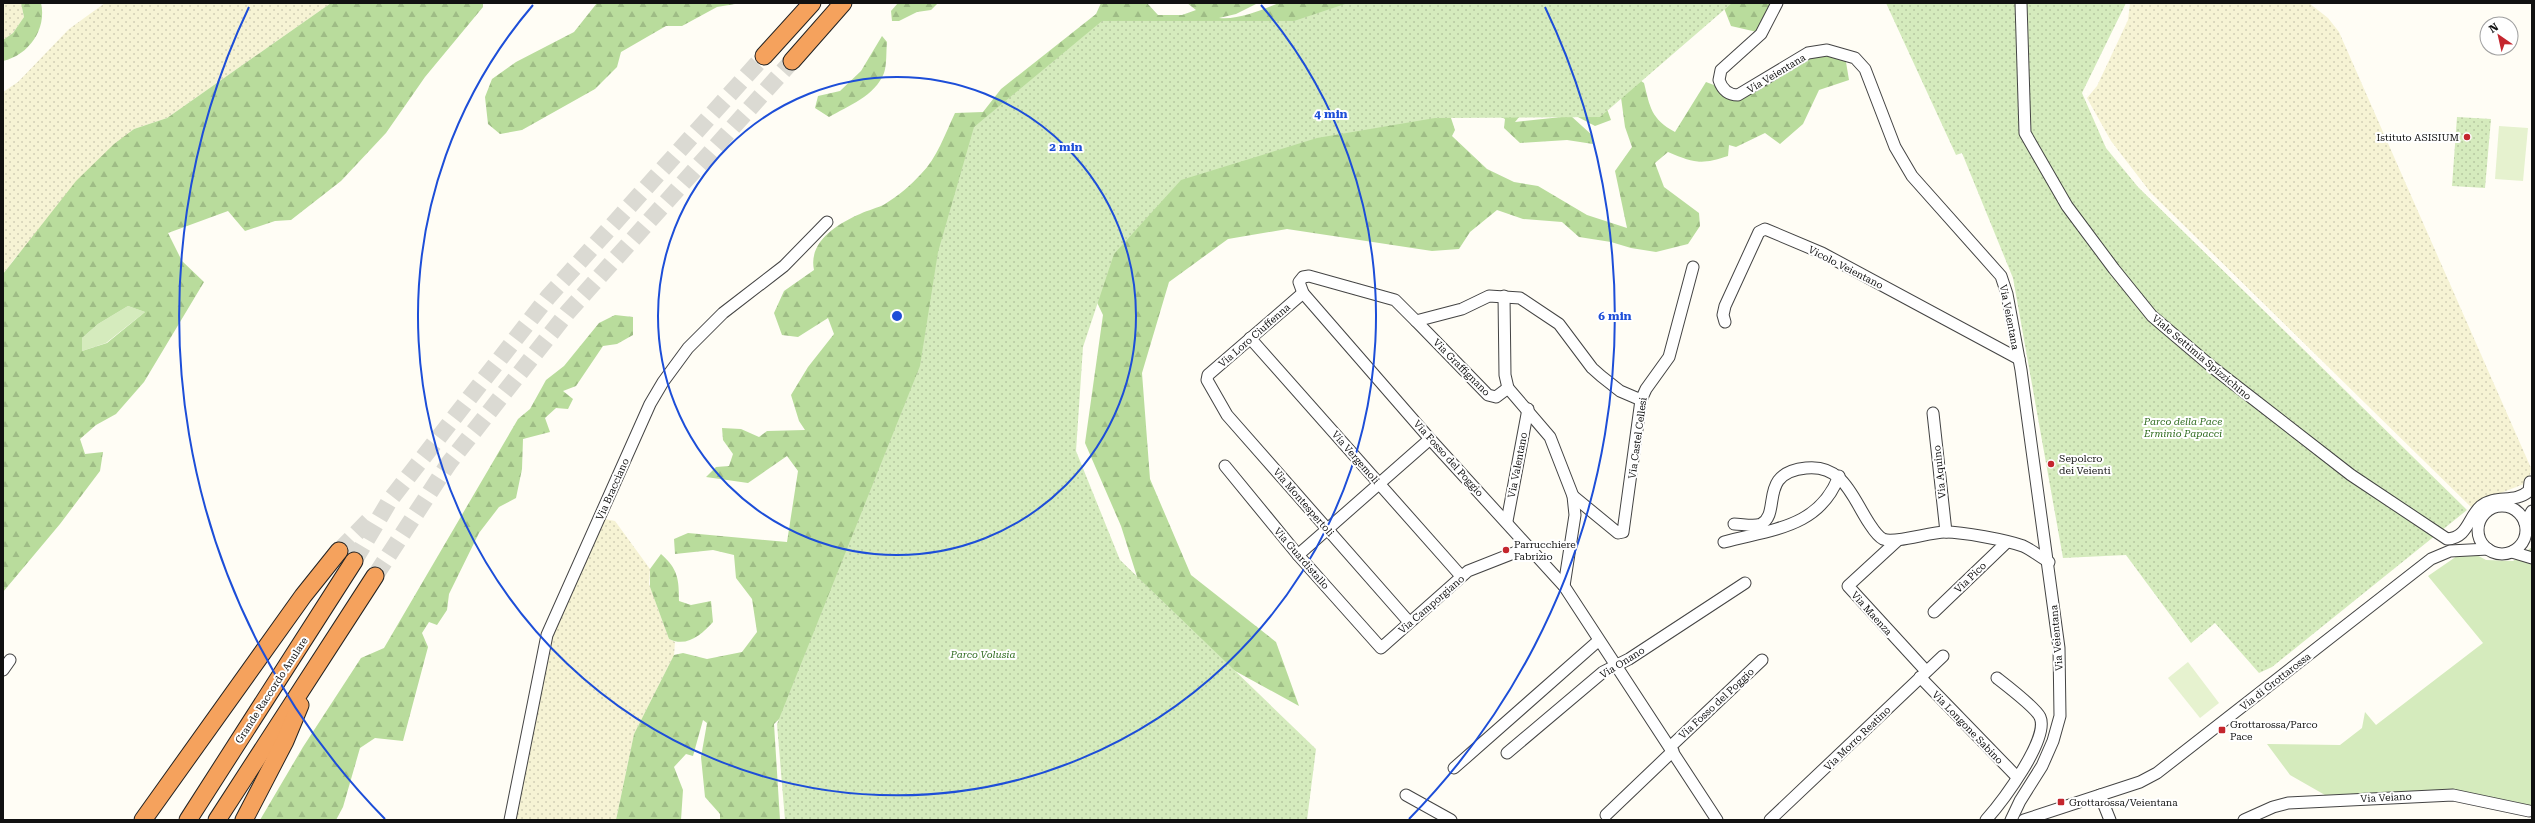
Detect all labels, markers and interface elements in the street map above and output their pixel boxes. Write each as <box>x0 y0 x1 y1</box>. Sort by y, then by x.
north arrow <box>2479 16 2519 56</box>
text: N <box>2487 20 2501 36</box>
street label: Via Veientana <box>1745 51 1808 95</box>
text: 4 min <box>1314 107 1348 121</box>
place label: Istituto ASISIUM <box>2377 132 2459 143</box>
marker: Istituto ASISIUM <box>2462 132 2472 142</box>
text: 2 min <box>1049 140 1083 154</box>
street label: Vicolo Veientano <box>1807 244 1885 291</box>
street label: Via Veientana <box>1998 284 2021 351</box>
street label: Via Loro Ciuffenna <box>1216 301 1293 369</box>
centre of rings <box>890 309 904 323</box>
text: 6 min <box>1598 309 1632 323</box>
street label: Viale Settimia Spizzichino <box>2150 313 2253 402</box>
street label: Via Graffignano <box>1431 337 1492 398</box>
street label: Via Castel Cellesi <box>1626 397 1649 480</box>
park label: Parco della Pace Erminio Papacci <box>2143 416 2222 439</box>
street label: Via Fosso del Poggio <box>1412 418 1486 499</box>
street label: Via Vergemoli <box>1330 429 1382 486</box>
street label: Via Valentano <box>1506 431 1529 499</box>
street label: Via Aquino <box>1931 445 1948 499</box>
place label: Sepolcro dei Veienti <box>2059 453 2111 476</box>
street label: Via Bracciano <box>594 457 631 522</box>
marker: Sepolcro dei Veienti <box>2046 459 2056 469</box>
street label: Via Montespertoli <box>1271 466 1336 539</box>
street label: Via Guardistallo <box>1272 525 1331 591</box>
place label: Parrucchiere Fabrizio <box>1514 539 1576 562</box>
marker: Parrucchiere Fabrizio <box>1501 545 1511 555</box>
street label: Via Pico <box>1952 560 1988 595</box>
street label: Via Camporgiano <box>1396 573 1466 636</box>
street label: Via Maenza <box>1849 589 1894 638</box>
street label: Via Veientana <box>2048 604 2065 671</box>
street label: Grande Raccordo Anulare <box>233 635 310 745</box>
street label: Via Onano <box>1598 644 1647 680</box>
park label: Parco Volusia <box>949 649 1016 660</box>
street label: Via di Grottarossa <box>2238 650 2313 712</box>
street label: Via Fosso del Poggio <box>1677 666 1756 741</box>
street label: Via Longone Sabino <box>1930 689 2005 766</box>
street label: Via Morro Reatino <box>1822 704 1893 773</box>
place label: Grottarossa/Parco Pace <box>2230 719 2318 742</box>
marker: Grottarossa/Parco Pace <box>2217 725 2227 735</box>
street label: Via Veiano <box>2360 791 2412 804</box>
marker: Grottarossa/Veientana <box>2056 797 2066 807</box>
place label: Grottarossa/Veientana <box>2069 797 2178 808</box>

